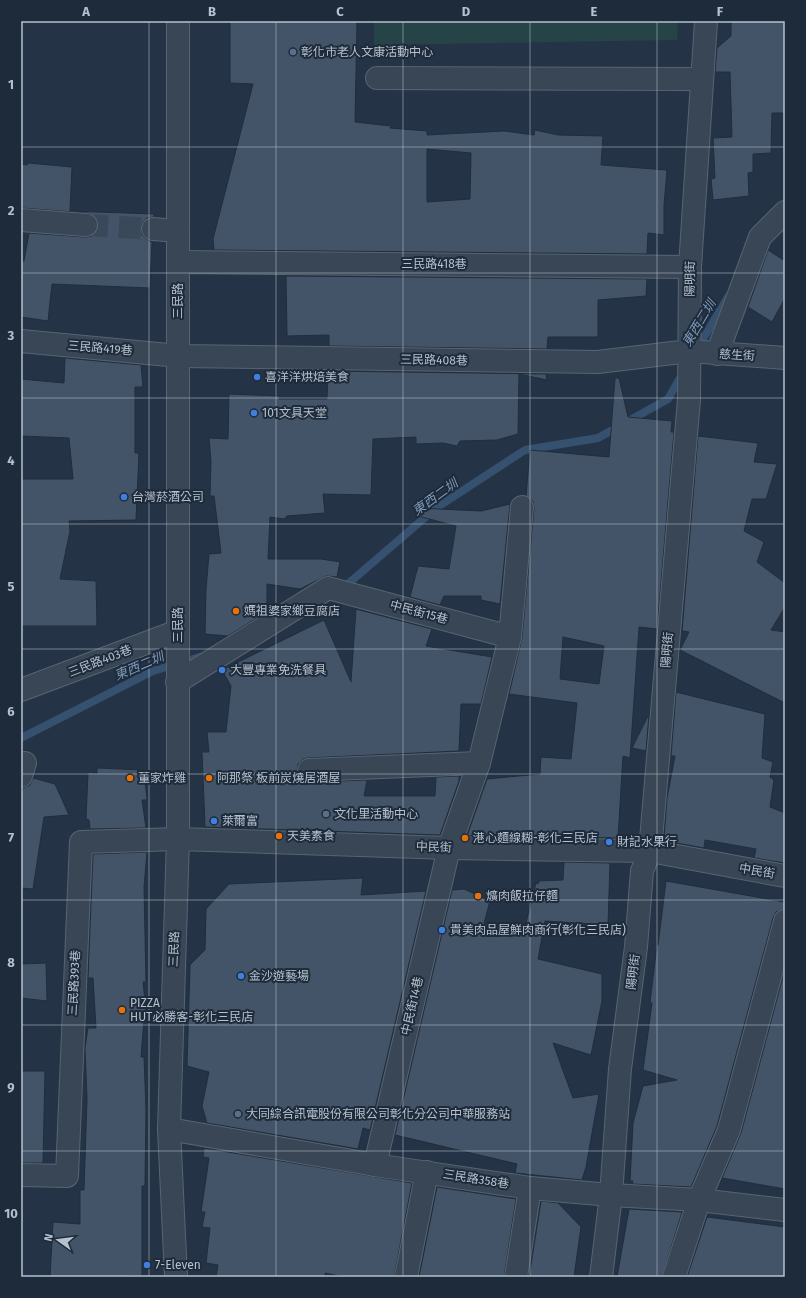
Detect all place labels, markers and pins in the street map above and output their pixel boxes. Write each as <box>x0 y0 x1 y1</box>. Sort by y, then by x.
place label: 彰化市老人文康活動中心 <box>301 45 433 59</box>
marker: 彰化市老人文康活動中心 <box>288 47 298 57</box>
place label: 喜洋洋烘焙美食 <box>265 370 349 384</box>
marker: 喜洋洋烘焙美食 <box>252 372 262 382</box>
place label: 101文具天堂 <box>262 406 327 420</box>
marker: 101文具天堂 <box>249 408 259 418</box>
place label: 台灣菸酒公司 <box>132 490 204 504</box>
marker: 台灣菸酒公司 <box>119 492 129 502</box>
place label: 媽祖婆家鄉豆腐店 <box>244 604 340 618</box>
marker: 媽祖婆家鄉豆腐店 <box>231 606 241 616</box>
place label: 大豐專業免洗餐具 <box>230 663 326 677</box>
marker: 大豐專業免洗餐具 <box>217 665 227 675</box>
place label: 董家炸雞 <box>138 771 186 785</box>
place label: 阿那祭 板前炭燒居酒屋 <box>217 771 340 785</box>
marker: 董家炸雞 <box>125 773 135 783</box>
marker: 阿那祭 板前炭燒居酒屋 <box>204 773 214 783</box>
place label: 文化里活動中心 <box>334 807 418 821</box>
marker: 文化里活動中心 <box>321 809 331 819</box>
place label: 萊爾富 <box>222 814 258 828</box>
marker: 萊爾富 <box>209 816 219 826</box>
place label: 天美素食 <box>287 829 335 843</box>
marker: 天美素食 <box>274 831 284 841</box>
place label: 港心麵線糊-彰化三民店 <box>473 831 598 845</box>
marker: 港心麵線糊-彰化三民店 <box>460 833 470 843</box>
place label: 財記水果行 <box>617 835 677 849</box>
marker: 財記水果行 <box>604 837 614 847</box>
place label: 爌肉飯拉仔麵 <box>486 889 558 903</box>
marker: 爌肉飯拉仔麵 <box>473 891 483 901</box>
place label: 貴美肉品屋鮮肉商行(彰化三民店) <box>450 923 626 937</box>
marker: 貴美肉品屋鮮肉商行(彰化三民店) <box>437 925 447 935</box>
place label: 金沙遊藝場 <box>249 969 309 983</box>
marker: 金沙遊藝場 <box>236 971 246 981</box>
place label: PIZZA HUT必勝客-彰化三民店 <box>130 996 253 1024</box>
marker: PIZZA HUT必勝客-彰化三民店 <box>117 1005 127 1015</box>
place label: 大同綜合訊電股份有限公司彰化分公司中華服務站 <box>246 1107 510 1121</box>
marker: 大同綜合訊電股份有限公司彰化分公司中華服務站 <box>233 1109 243 1119</box>
place label: 7-Eleven <box>155 1258 201 1272</box>
marker: 7-Eleven <box>142 1260 152 1270</box>

